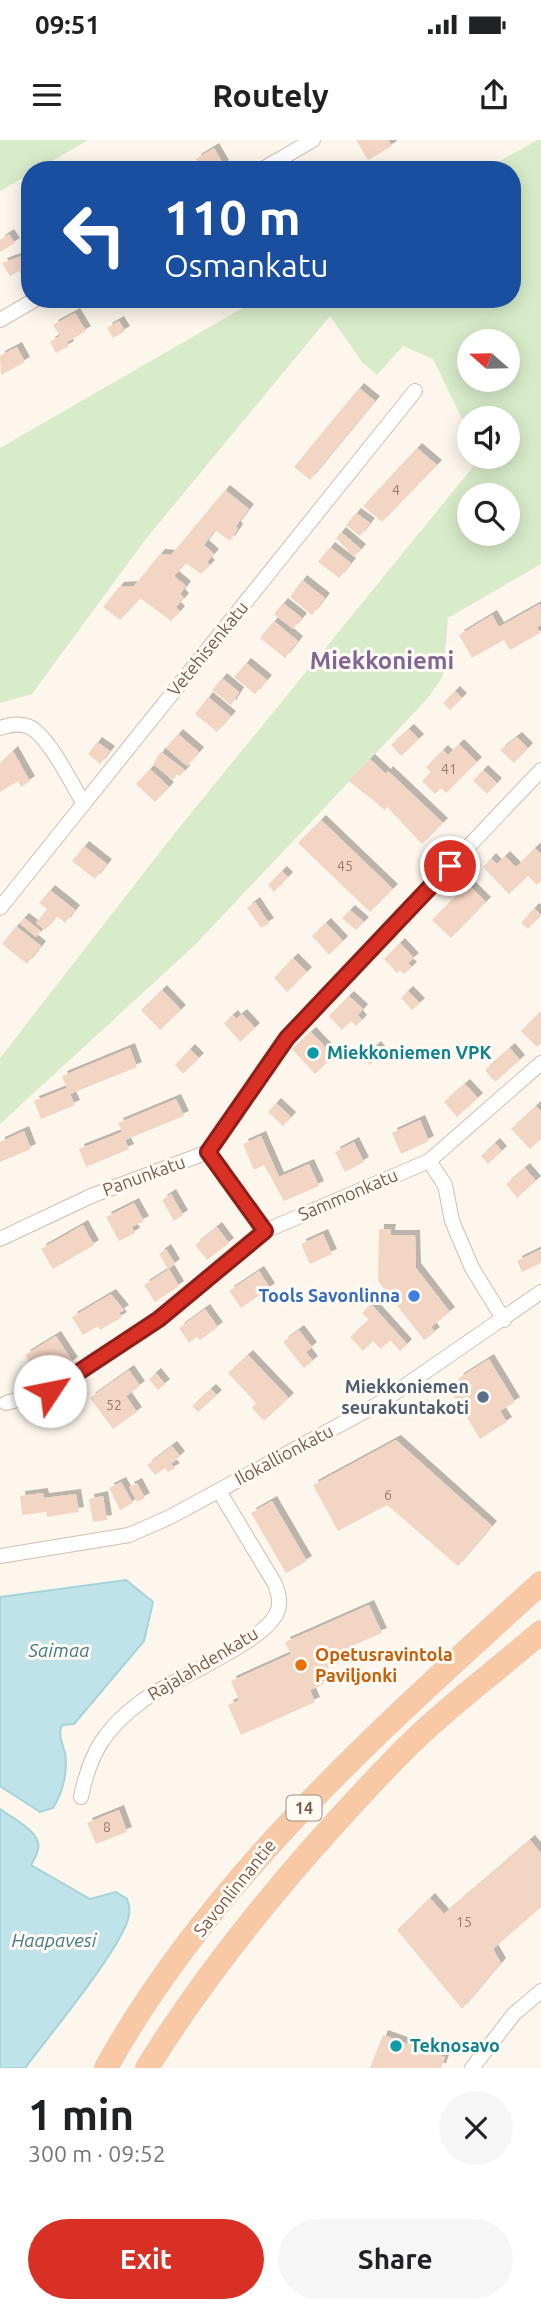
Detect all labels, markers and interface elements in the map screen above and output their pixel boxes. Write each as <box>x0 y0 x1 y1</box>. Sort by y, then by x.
text: 09:51 <box>35 10 100 39</box>
icon: menu <box>28 76 66 114</box>
icon: share <box>475 76 513 114</box>
text: Routely <box>212 77 329 113</box>
icon: left <box>49 189 140 280</box>
text: 110 m <box>164 189 301 244</box>
text: Osmankatu <box>164 247 328 283</box>
north arrow <box>457 329 520 392</box>
map controls <box>457 329 520 546</box>
button: sound <box>457 406 520 469</box>
house number: 4 <box>392 482 400 498</box>
button: search <box>457 483 520 546</box>
street label: Vetehisenkatu <box>163 597 252 700</box>
district label: Miekkoniemi <box>310 647 454 674</box>
house number: 41 <box>441 761 457 777</box>
pin <box>420 836 480 896</box>
icon: arrive <box>431 847 469 885</box>
house number: 45 <box>337 858 353 874</box>
place label: Miekkoniemen VPK <box>327 1042 491 1062</box>
marker: Miekkoniemen VPK <box>305 1045 321 1061</box>
street label: Panunkatu <box>100 1151 188 1199</box>
street label: Sammonkatu <box>295 1164 400 1224</box>
place label: Tools Savonlinna <box>258 1285 400 1305</box>
marker: Tools Savonlinna <box>406 1288 422 1304</box>
position arrow <box>13 1354 87 1428</box>
place label: Miekkoniemen seurakuntakoti <box>341 1376 469 1417</box>
marker: Miekkoniemen seurakuntakoti <box>475 1389 491 1405</box>
house number: 52 <box>106 1397 122 1413</box>
street label: Ilokallionkatu <box>231 1420 336 1488</box>
house number: 6 <box>384 1487 392 1503</box>
street label: Rajalahdenkatu <box>144 1622 261 1704</box>
water label: Saimaa <box>28 1639 89 1661</box>
place label: Opetusravintola Paviljonki <box>315 1644 453 1685</box>
marker: Opetusravintola Paviljonki <box>293 1657 309 1673</box>
road number: 14 <box>286 1796 322 1820</box>
house number: 8 <box>103 1819 111 1835</box>
street label: Savonlinnantie <box>189 1835 279 1940</box>
house number: 15 <box>456 1914 472 1930</box>
water label: Haapavesi <box>11 1929 98 1951</box>
place label: Teknosavo <box>410 2035 500 2055</box>
marker: Teknosavo <box>388 2038 404 2054</box>
text: 1 min <box>28 2091 134 2138</box>
button: close <box>439 2091 513 2165</box>
text: 300 m · 09:52 <box>28 2141 166 2166</box>
button: Exit <box>28 2219 264 2299</box>
button: Share <box>278 2219 513 2299</box>

